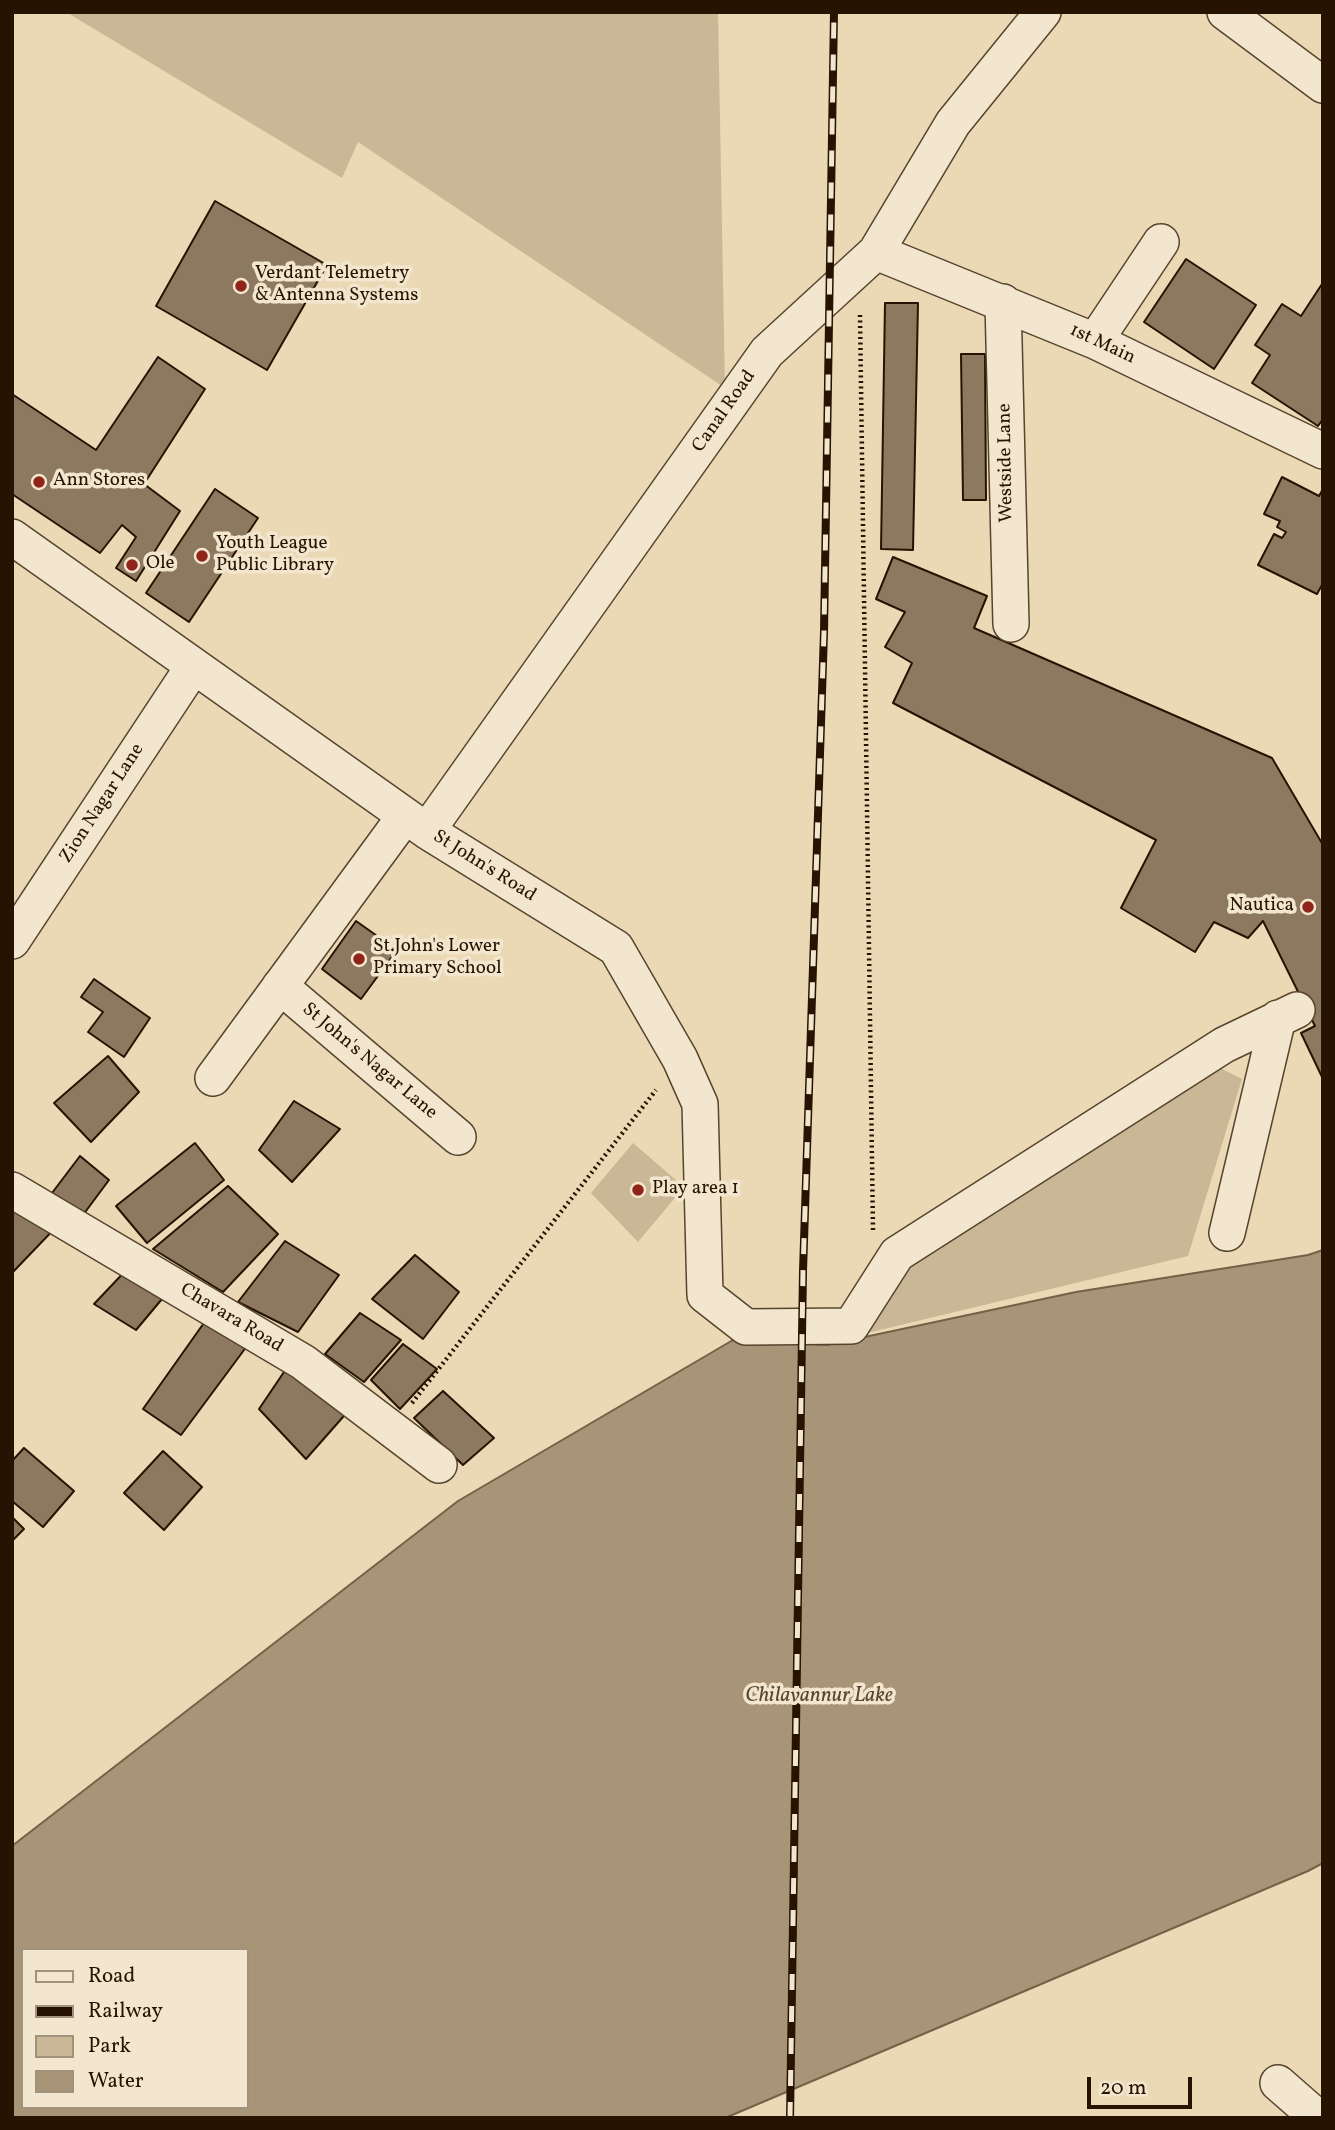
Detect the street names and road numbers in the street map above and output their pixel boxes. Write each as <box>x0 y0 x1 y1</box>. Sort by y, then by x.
street label: 1st Main <box>1065 320 1139 370</box>
street label: Canal Road <box>688 367 762 457</box>
street label: Westside Lane <box>995 403 1019 523</box>
street label: Zion Nagar Lane <box>56 740 150 868</box>
street label: St John's Road <box>428 826 540 908</box>
street label: St John's Nagar Lane <box>297 999 441 1125</box>
street label: Chavara Road <box>175 1279 287 1359</box>

